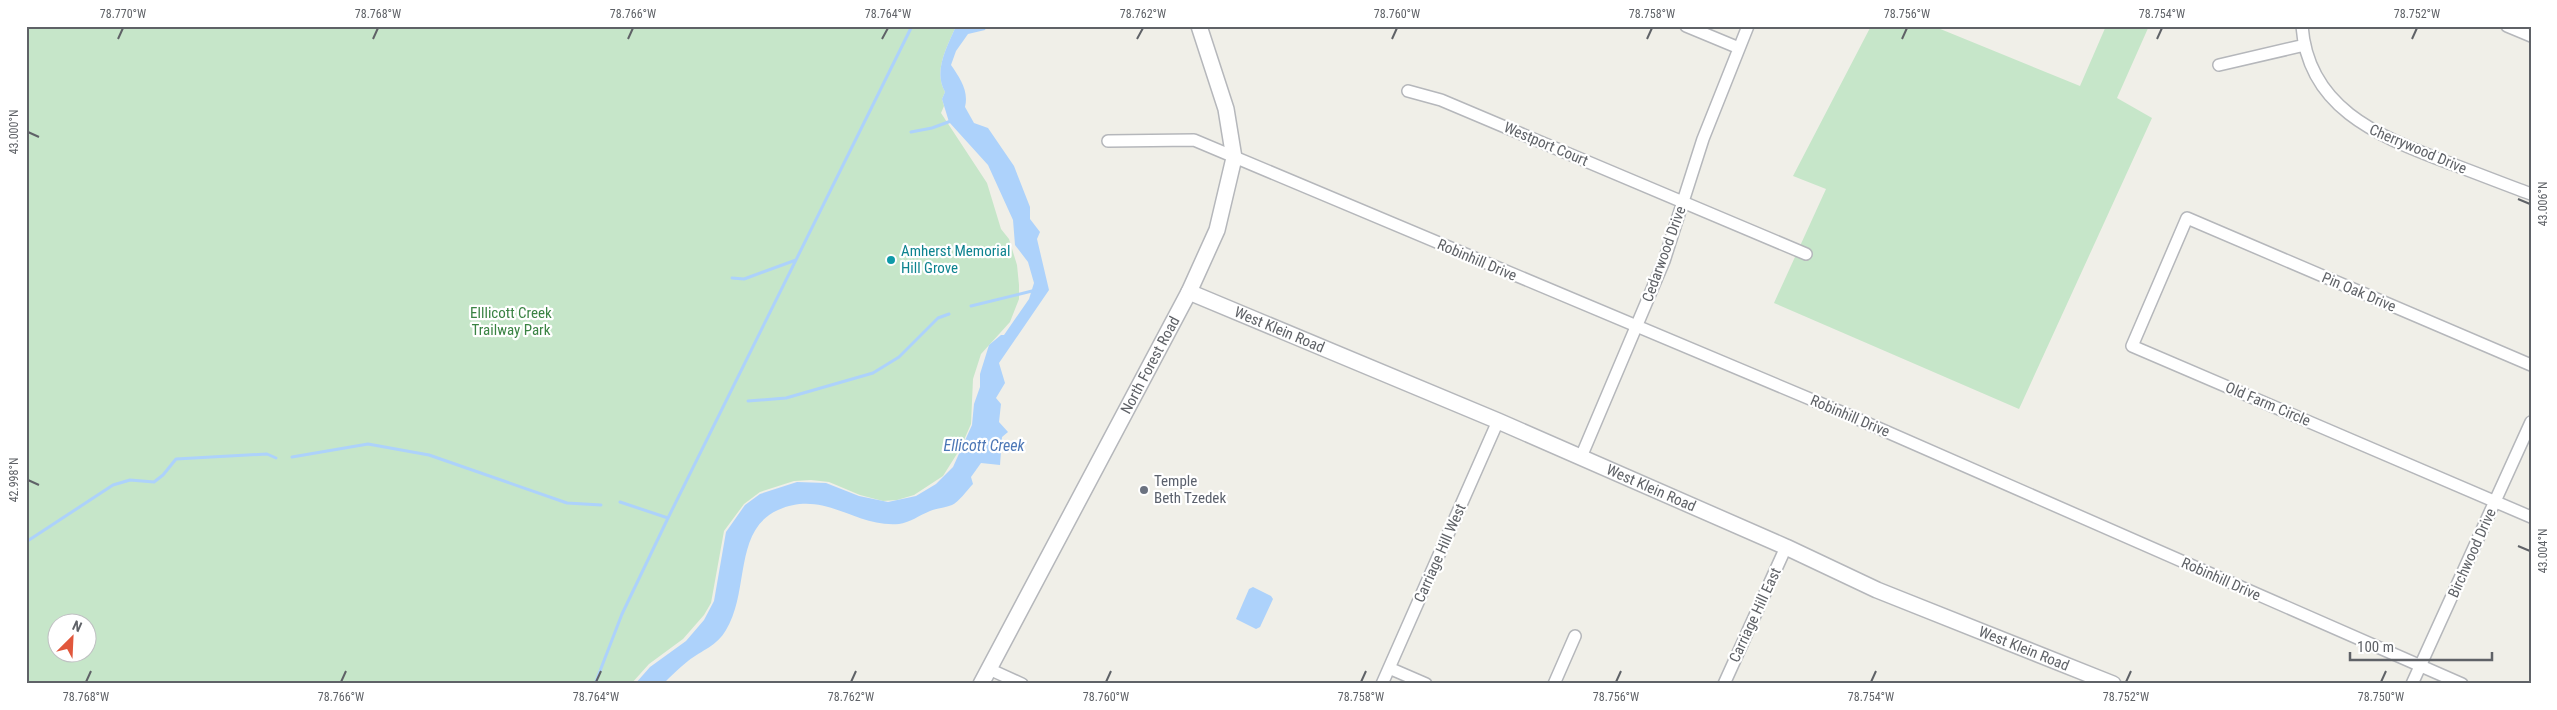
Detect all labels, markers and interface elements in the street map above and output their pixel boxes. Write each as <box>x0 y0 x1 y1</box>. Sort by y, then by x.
text: 78.770°W <box>100 7 146 21</box>
text: 78.768°W <box>355 7 401 21</box>
text: 78.766°W <box>610 7 656 21</box>
text: 78.764°W <box>865 7 911 21</box>
text: 78.762°W <box>1120 7 1166 21</box>
text: 78.760°W <box>1374 7 1420 21</box>
text: 78.758°W <box>1629 7 1675 21</box>
text: 78.756°W <box>1884 7 1930 21</box>
text: 78.754°W <box>2139 7 2185 21</box>
text: 78.752°W <box>2394 7 2440 21</box>
text: 43.000°N <box>7 110 21 154</box>
street label: Westport Court <box>1501 118 1591 170</box>
street label: Cherrywood Drive <box>2367 120 2469 178</box>
text: 43.006°N <box>2536 182 2550 226</box>
street label: Cedarwood Drive <box>1638 204 1690 304</box>
street label: Robinhill Drive <box>1435 235 1519 285</box>
place label: Amherst Memorial Hill Grove <box>901 242 1010 277</box>
marker: Amherst Memorial Hill Grove <box>885 254 897 266</box>
street label: Pin Oak Drive <box>2319 268 2399 316</box>
street label: West Klein Road <box>1232 303 1327 357</box>
park label: Elllicott Creek Trailway Park <box>470 304 552 339</box>
street label: North Forest Road <box>1117 313 1183 417</box>
street label: Old Farm Circle <box>2223 378 2313 430</box>
street label: Robinhill Drive <box>1808 391 1892 441</box>
water label: Ellicott Creek <box>943 436 1026 455</box>
text: 42.998°N <box>7 458 21 502</box>
street label: West Klein Road <box>1604 461 1699 515</box>
place label: Temple Beth Tzedek <box>1154 472 1226 507</box>
marker: Temple Beth Tzedek <box>1138 484 1150 496</box>
street label: Carriage Hill West <box>1410 501 1470 605</box>
street label: Birchwood Drive <box>2444 506 2500 600</box>
text: 43.004°N <box>2536 529 2550 573</box>
street label: Robinhill Drive <box>2179 554 2263 604</box>
street label: Carriage Hill East <box>1725 565 1785 665</box>
north arrow <box>48 612 98 662</box>
text: N <box>70 617 84 635</box>
street label: West Klein Road <box>1976 622 2072 675</box>
scale bar <box>2350 630 2492 662</box>
text: 100 m <box>2357 638 2394 656</box>
text: 78.768°W <box>63 690 109 704</box>
text: 78.766°W <box>318 690 364 704</box>
text: 78.764°W <box>573 690 619 704</box>
text: 78.762°W <box>828 690 874 704</box>
text: 78.760°W <box>1083 690 1129 704</box>
text: 78.758°W <box>1338 690 1384 704</box>
text: 78.756°W <box>1593 690 1639 704</box>
text: 78.754°W <box>1848 690 1894 704</box>
text: 78.752°W <box>2103 690 2149 704</box>
text: 78.750°W <box>2358 690 2404 704</box>

